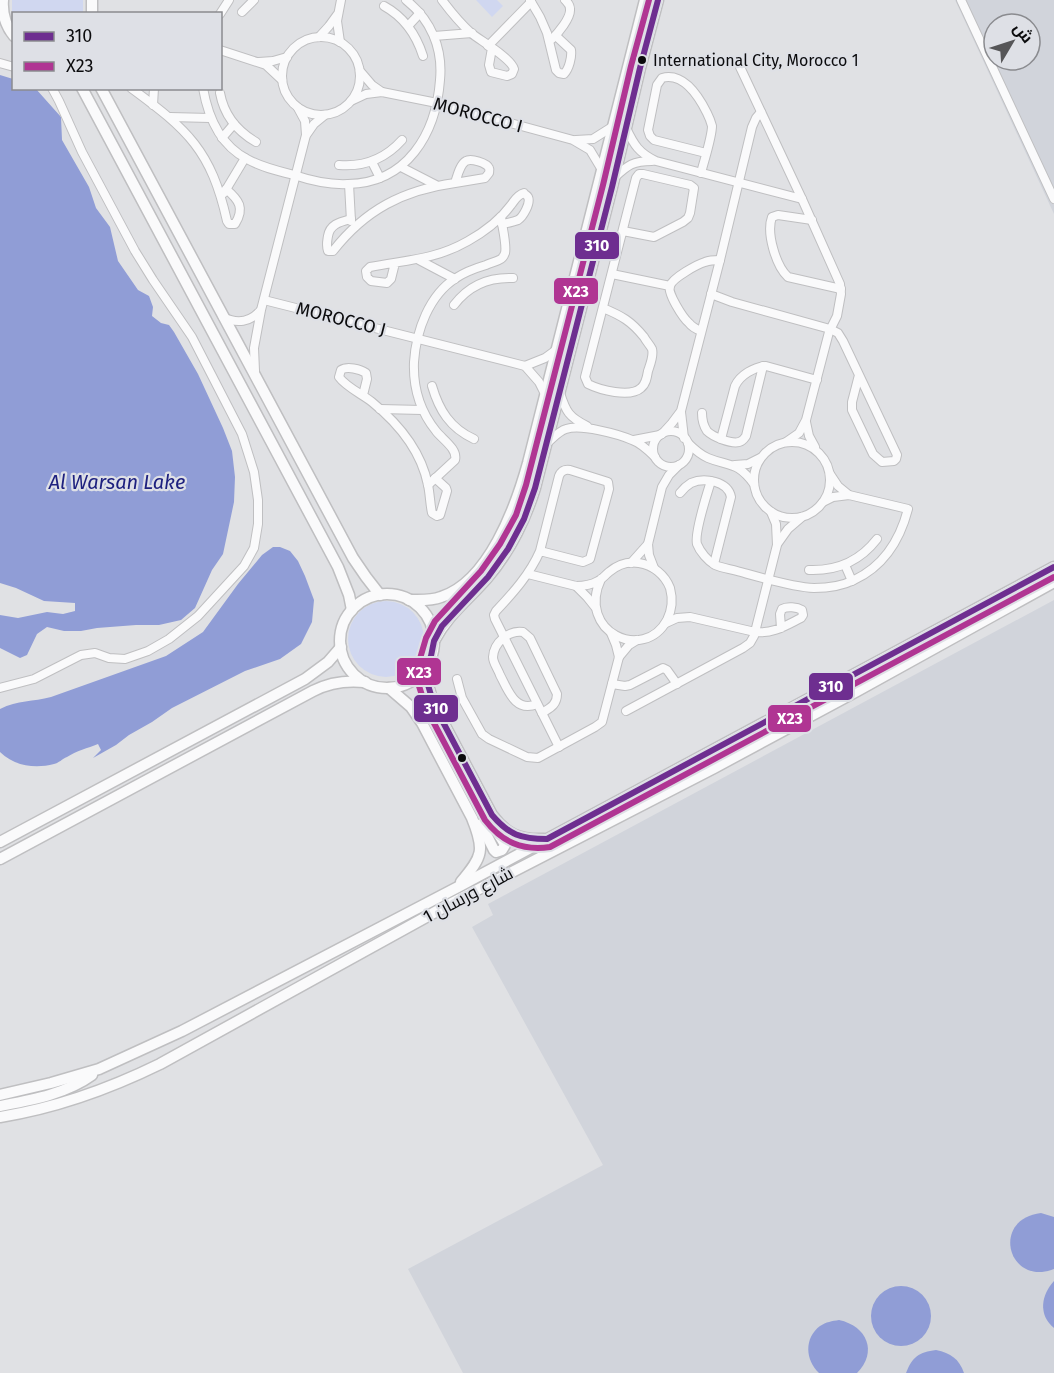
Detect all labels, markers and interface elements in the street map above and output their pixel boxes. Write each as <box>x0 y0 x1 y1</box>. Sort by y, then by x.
legend <box>12 12 222 90</box>
north arrow <box>982 12 1042 72</box>
text: ش <box>1009 19 1037 47</box>
text: 310 <box>66 25 92 47</box>
place label: International City, Morocco 1 <box>653 51 859 70</box>
marker: International City, Morocco 1 <box>636 54 648 66</box>
text: X23 <box>66 55 94 77</box>
street label: MOROCCO I <box>431 93 525 137</box>
line badge: 310 <box>574 231 620 260</box>
text: 310 <box>584 236 609 255</box>
line badge: X23 <box>553 277 599 305</box>
text: X23 <box>562 282 589 301</box>
street label: MOROCCO J <box>294 297 388 341</box>
water label: Al Warsan Lake <box>48 470 185 494</box>
line badge: X23 <box>396 657 442 686</box>
text: X23 <box>405 663 432 682</box>
line badge: 310 <box>808 672 854 701</box>
text: 310 <box>818 677 843 696</box>
line badge: 310 <box>413 694 459 723</box>
text: 310 <box>423 699 448 718</box>
line badge: X23 <box>767 704 812 733</box>
text: X23 <box>776 709 803 728</box>
unlabelled marker <box>456 752 468 764</box>
street label: شارع ورسان 1 <box>419 862 517 929</box>

